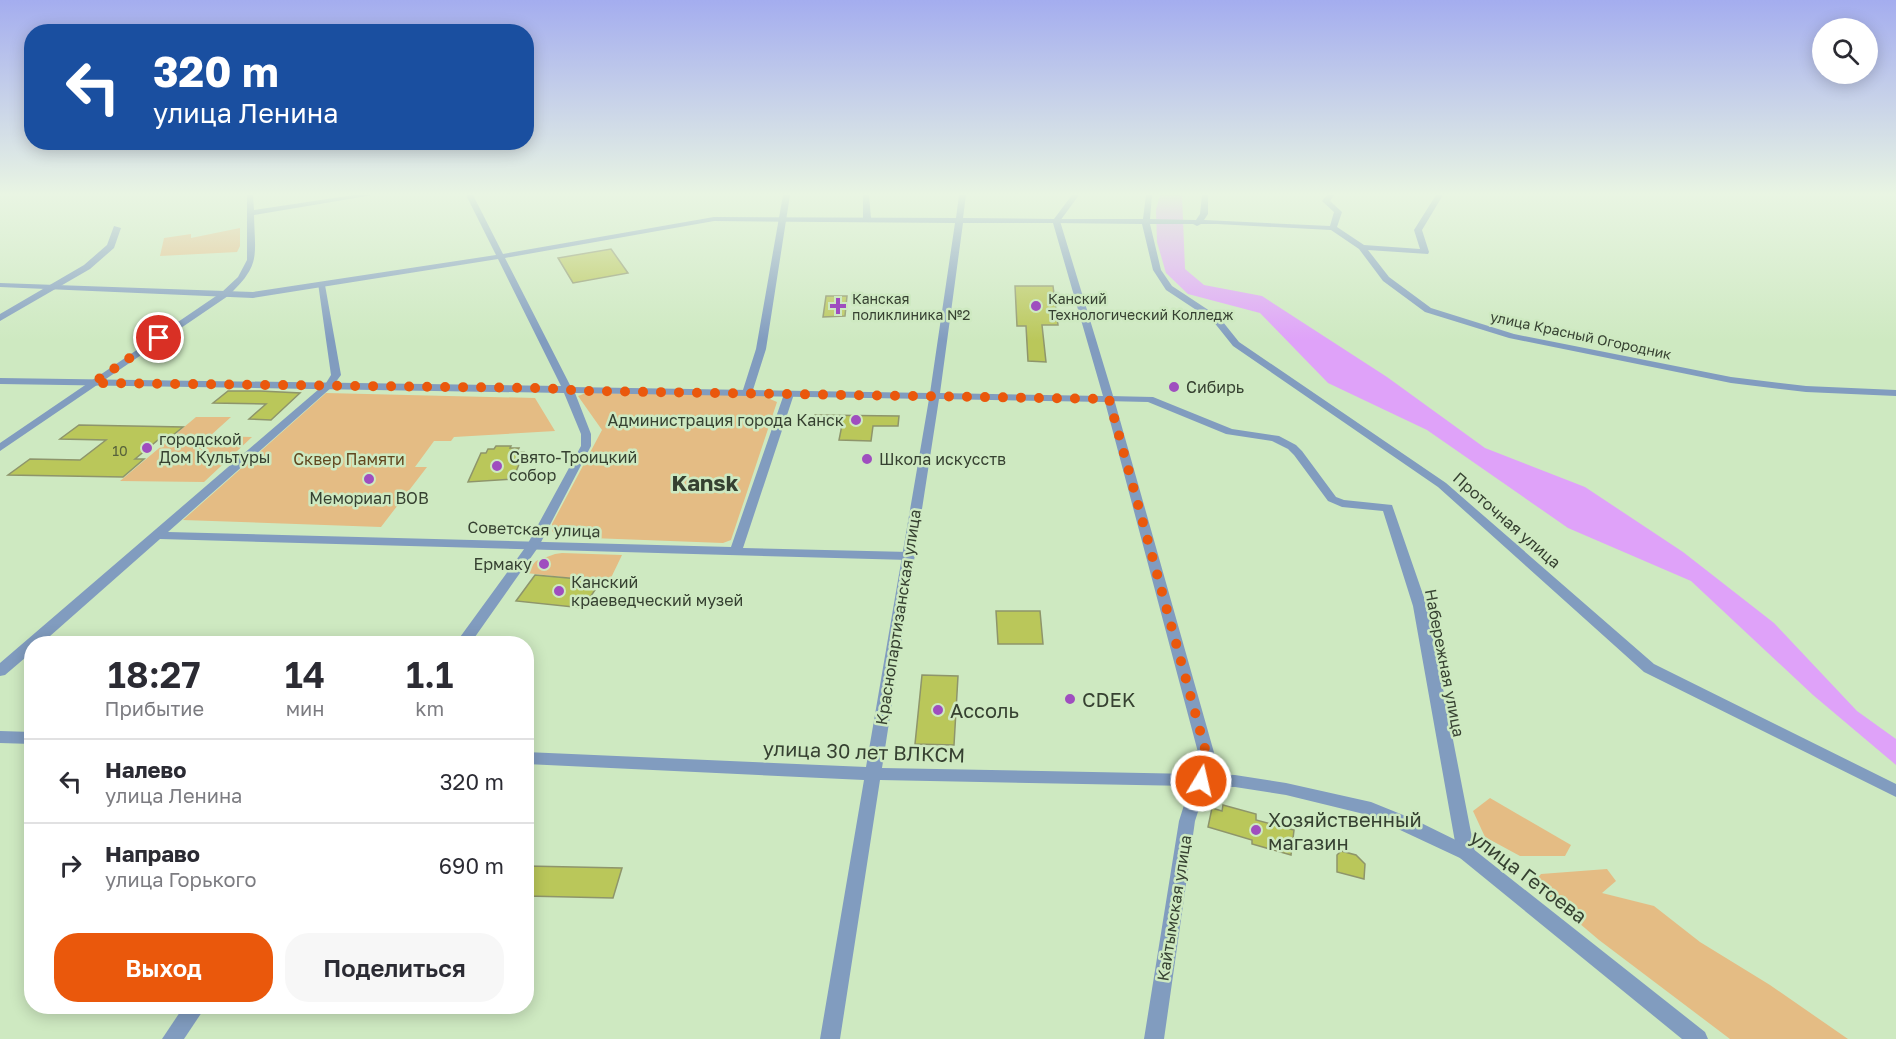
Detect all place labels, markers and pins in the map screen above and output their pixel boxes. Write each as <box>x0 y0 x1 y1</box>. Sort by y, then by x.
place label: Канская поликлиника №2 <box>852 290 970 323</box>
place label: Канский Технологический Колледж <box>1048 290 1233 323</box>
marker: Канская поликлиника №2 <box>829 297 847 315</box>
marker: Канский Технологический Колледж <box>1029 299 1043 313</box>
pin <box>133 312 184 363</box>
place label: Сибирь <box>1186 377 1244 397</box>
marker: Сибирь <box>1167 380 1181 394</box>
place label: Администрация города Канск <box>608 410 844 430</box>
marker: Администрация города Канск <box>849 413 863 427</box>
place label: городской Дом Культуры <box>159 429 270 467</box>
marker: городской Дом Культуры <box>140 441 154 455</box>
place label: Свято-Троицкий собор <box>509 447 637 485</box>
place label: Школа искусств <box>879 449 1006 469</box>
marker: Школа искусств <box>860 452 874 466</box>
marker: Свято-Троицкий собор <box>490 459 504 473</box>
marker: Мемориал ВОВ <box>362 472 376 486</box>
place label: Мемориал ВОВ <box>309 488 429 508</box>
place label: Ермаку <box>474 554 532 574</box>
marker: Ермаку <box>537 557 551 571</box>
place label: Канский краеведческий музей <box>571 572 743 610</box>
marker: Канский краеведческий музей <box>552 584 566 598</box>
place label: CDEK <box>1082 687 1136 711</box>
marker: CDEK <box>1063 692 1077 706</box>
place label: Ассоль <box>950 698 1019 722</box>
marker: Ассоль <box>931 703 945 717</box>
place label: Хозяйственный магазин <box>1268 807 1422 854</box>
marker: Хозяйственный магазин <box>1249 823 1263 837</box>

